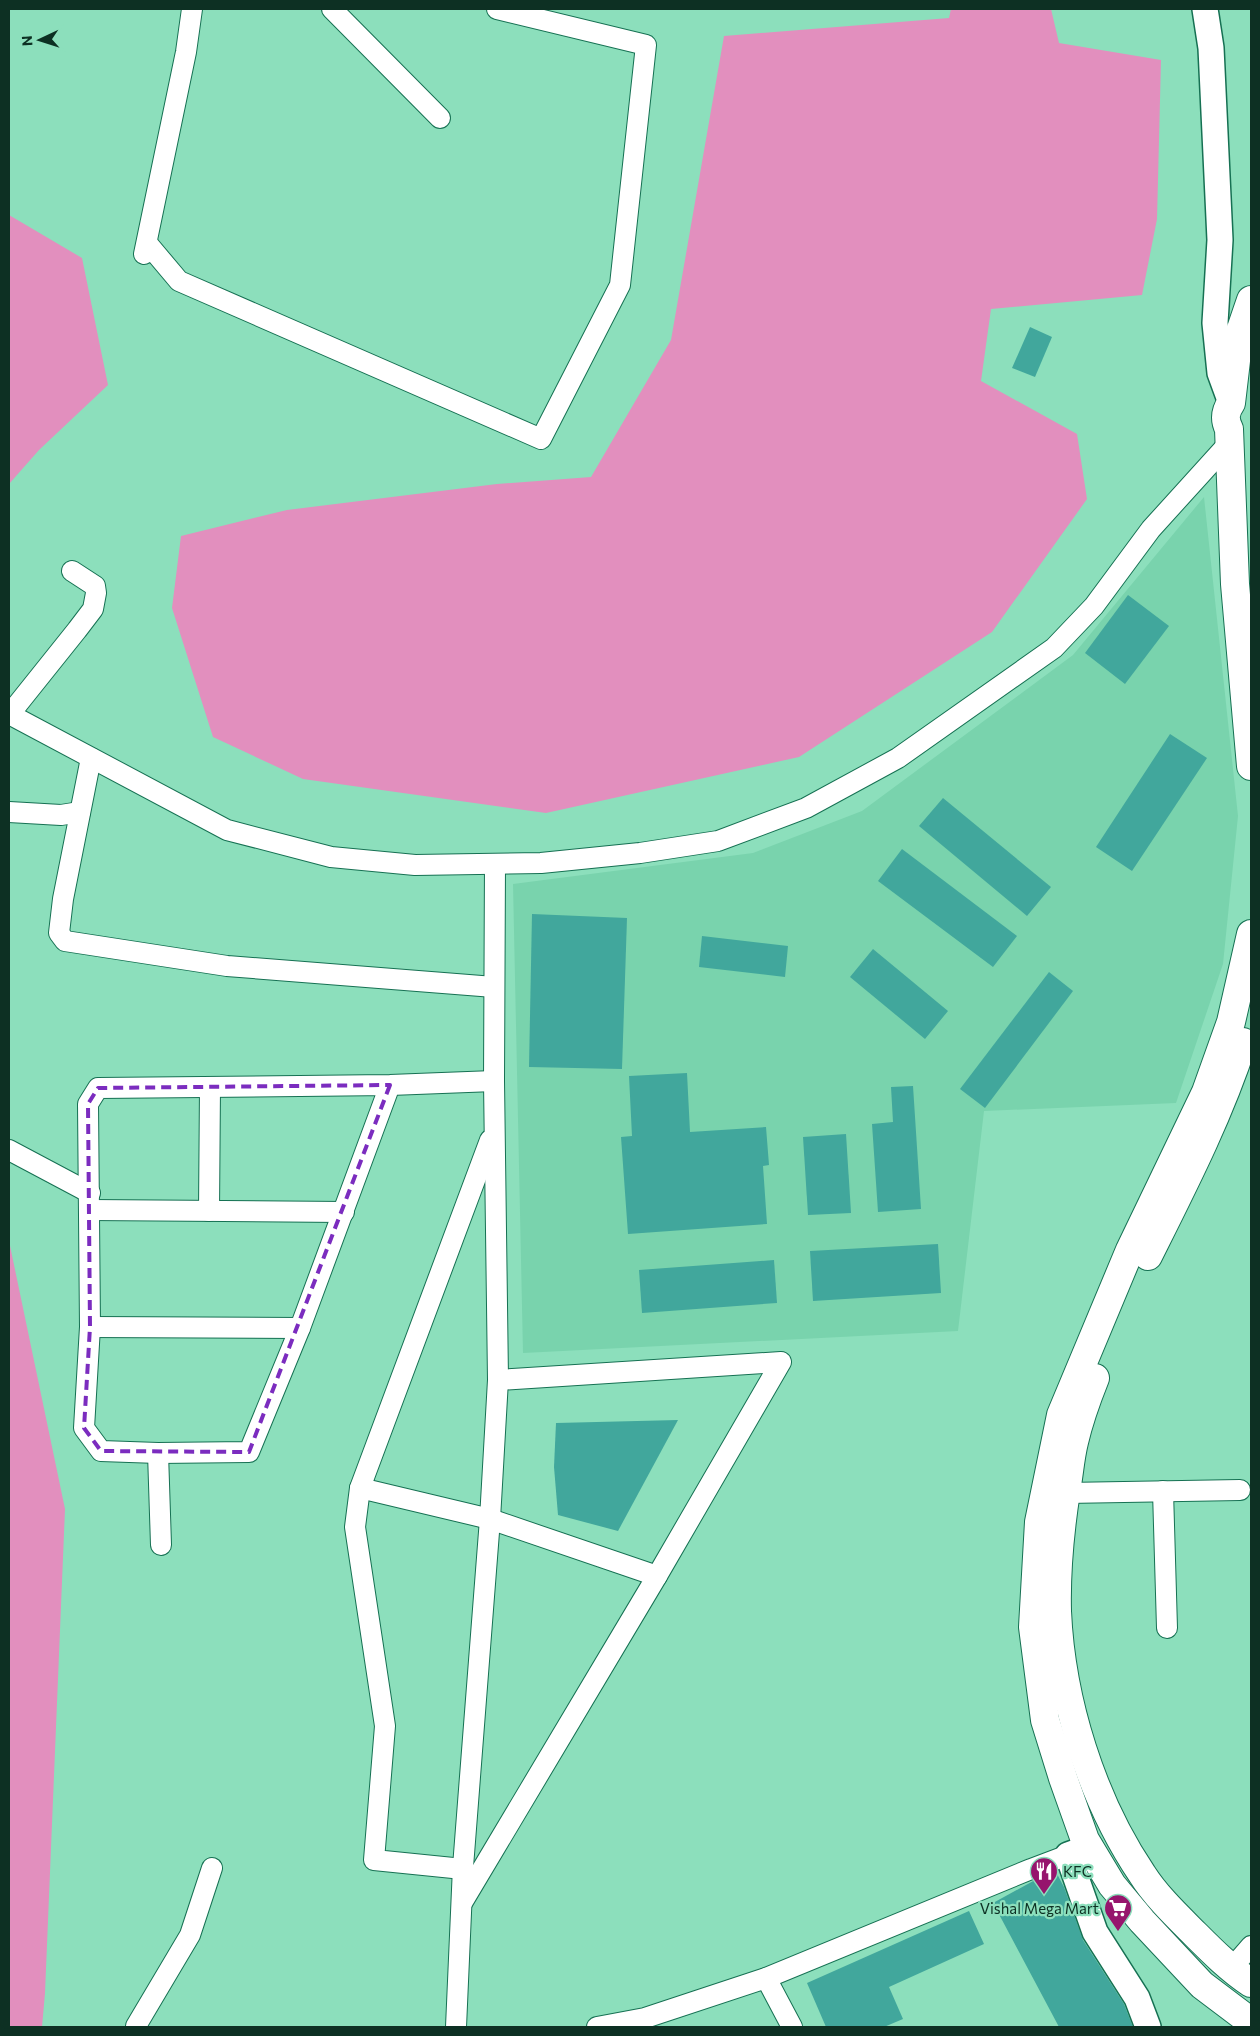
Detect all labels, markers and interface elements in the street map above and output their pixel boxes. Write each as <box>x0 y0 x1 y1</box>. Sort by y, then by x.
north arrow <box>15 15 65 65</box>
text: N <box>18 35 35 47</box>
restaurant icon: KFC <box>1029 1856 1059 1895</box>
place label: KFC <box>1063 1862 1092 1880</box>
supermarket icon: Vishal Mega Mart <box>1103 1893 1133 1932</box>
place label: Vishal Mega Mart <box>980 1899 1099 1917</box>

